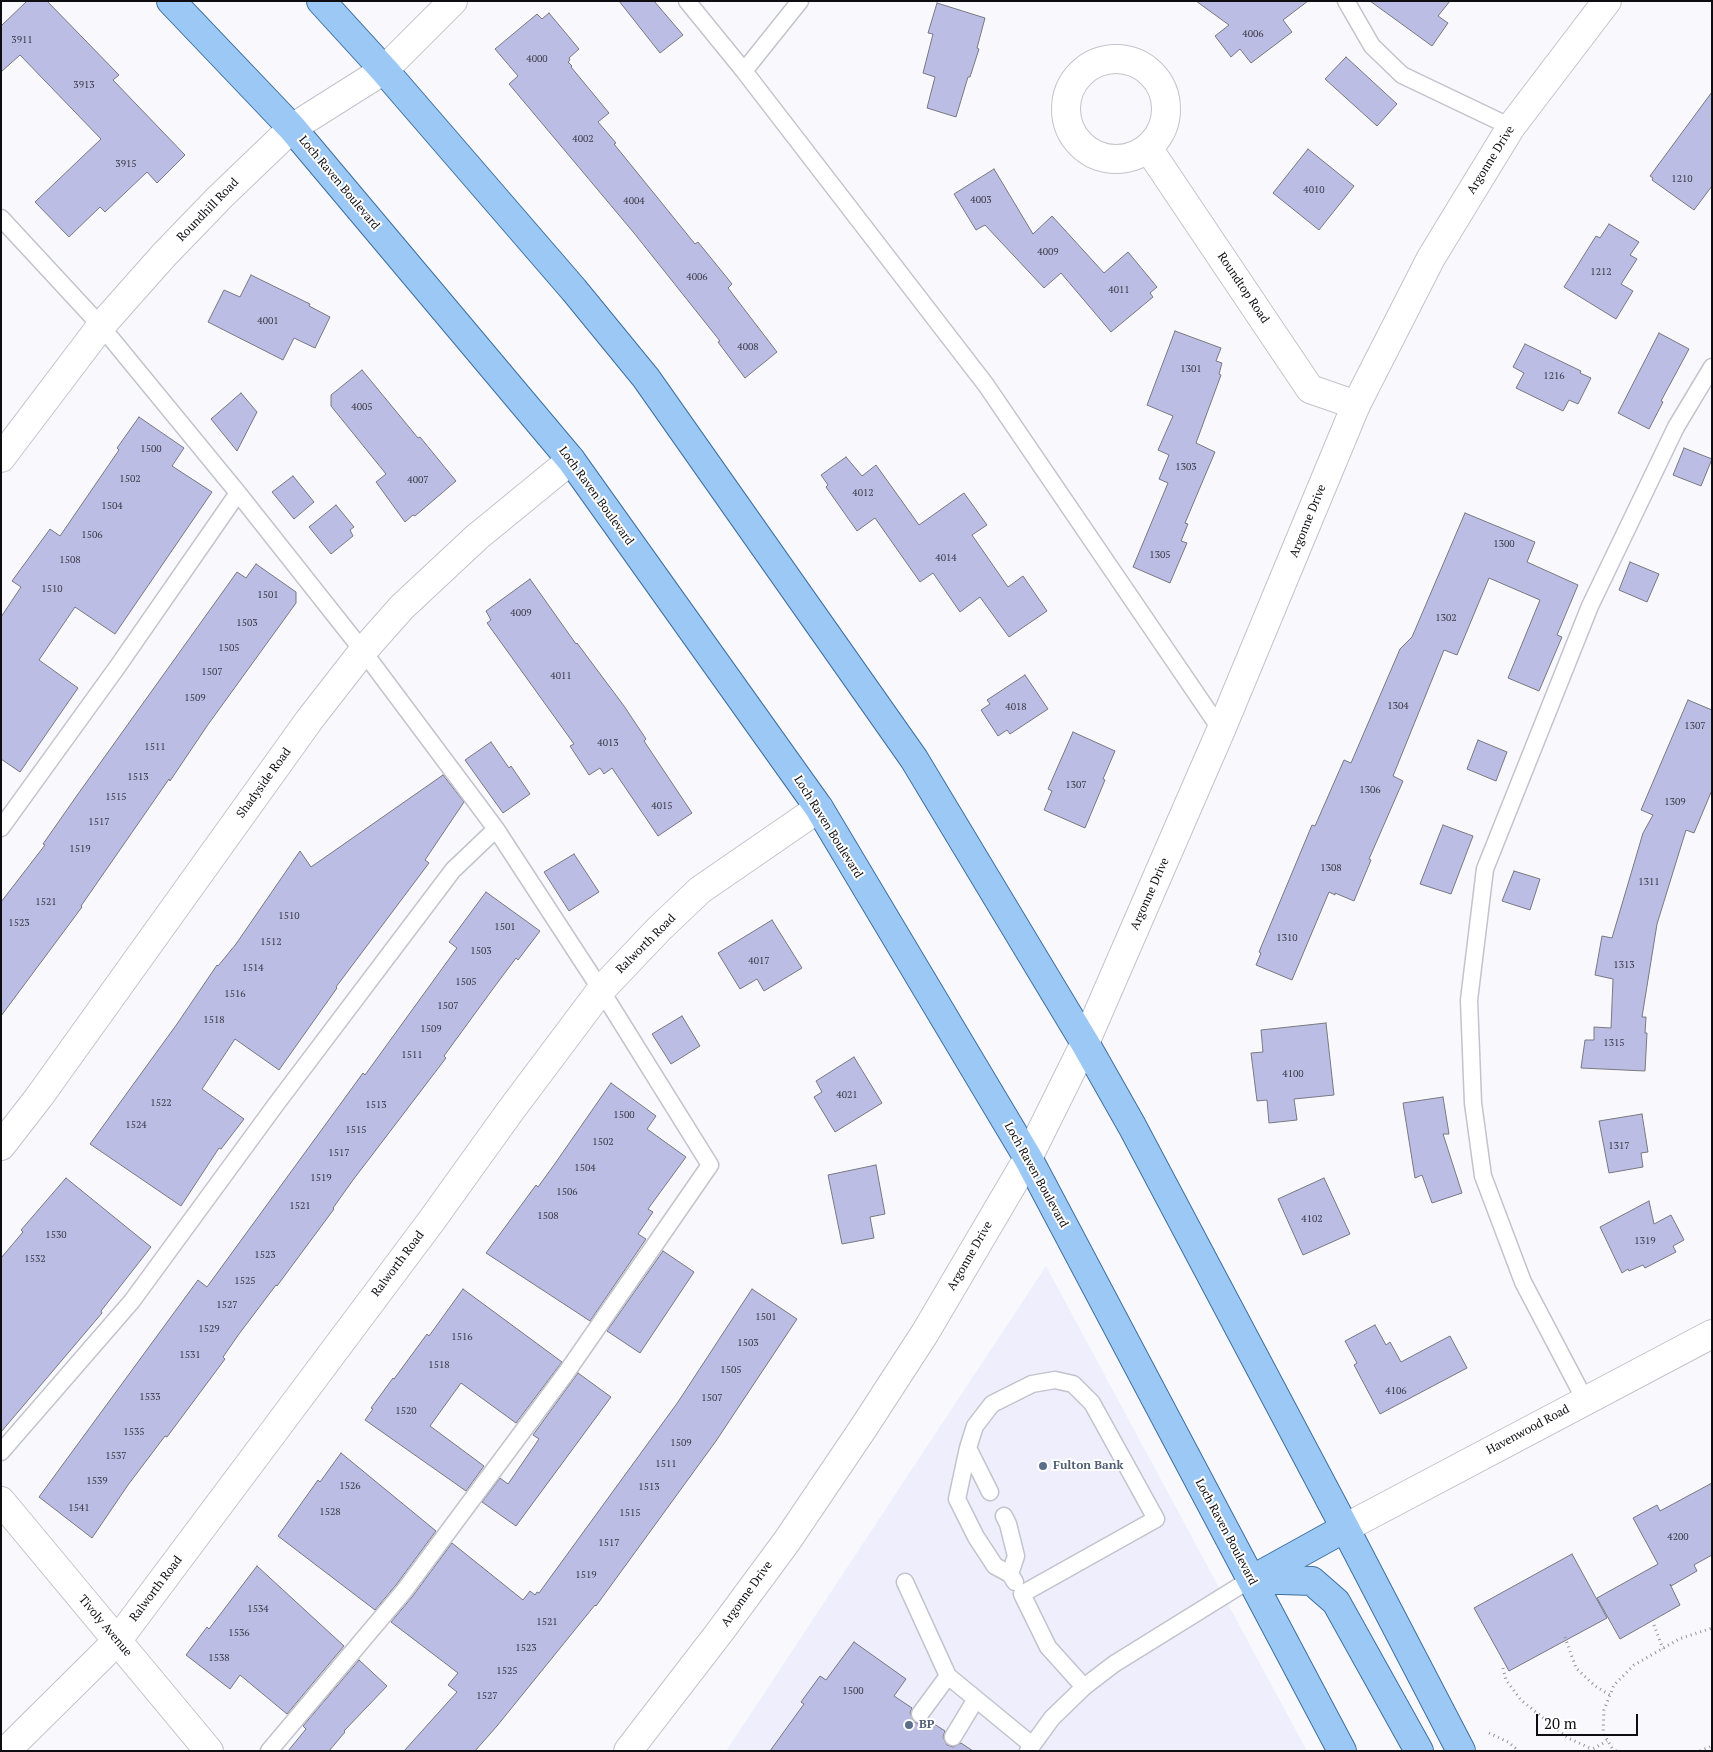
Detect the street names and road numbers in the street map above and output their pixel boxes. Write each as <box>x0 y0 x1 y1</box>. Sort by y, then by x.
street label: Argonne Drive <box>1464 123 1518 197</box>
street label: Loch Raven Boulevard <box>296 133 382 233</box>
street label: Roundhill Road <box>174 175 242 245</box>
street label: Roundtop Road <box>1214 250 1272 326</box>
street label: Loch Raven Boulevard <box>555 444 637 548</box>
street label: Argonne Drive <box>1287 482 1329 560</box>
street label: Shadyside Road <box>234 745 294 821</box>
street label: Loch Raven Boulevard <box>791 773 865 881</box>
street label: Argonne Drive <box>1128 856 1172 932</box>
street label: Ralworth Road <box>613 911 679 977</box>
street label: Loch Raven Boulevard <box>1001 1120 1071 1230</box>
street label: Argonne Drive <box>944 1219 996 1293</box>
street label: Ralworth Road <box>369 1228 427 1300</box>
street label: Havenwood Road <box>1484 1402 1572 1458</box>
street label: Loch Raven Boulevard <box>1192 1476 1260 1588</box>
street label: Ralworth Road <box>127 1553 185 1625</box>
street label: Argonne Drive <box>718 1558 776 1630</box>
street label: Tivoly Avenue <box>75 1592 135 1660</box>

